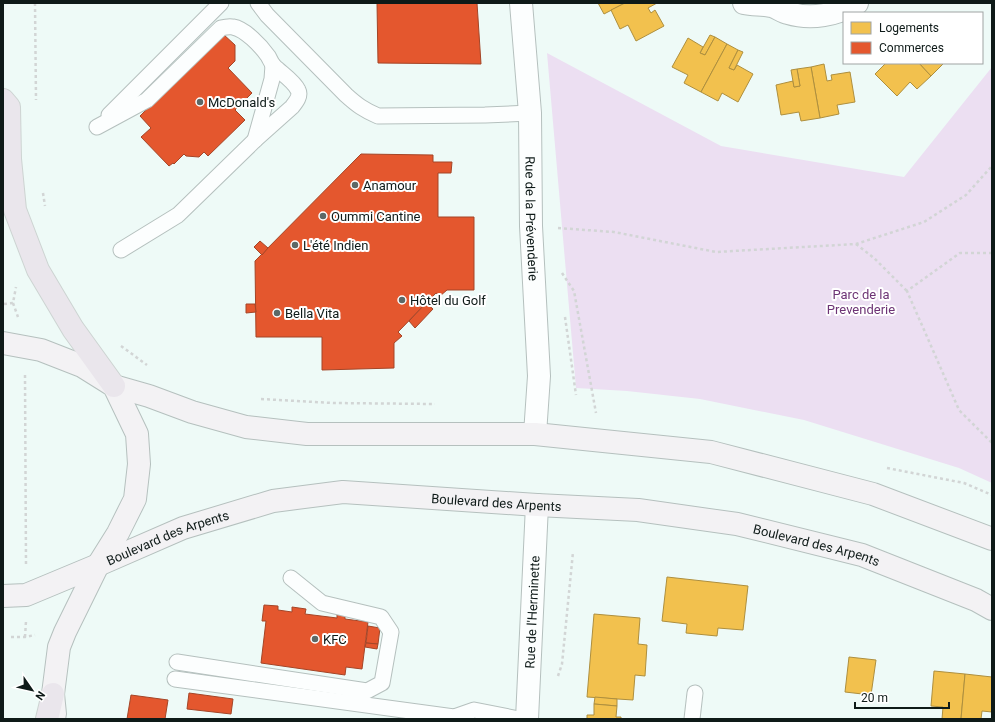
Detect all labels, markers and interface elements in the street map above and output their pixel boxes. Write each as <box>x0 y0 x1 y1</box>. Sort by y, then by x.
legend <box>843 12 983 64</box>
text: Logements <box>879 21 939 35</box>
text: Commerces <box>879 41 944 55</box>
place label: McDonald's <box>208 95 276 110</box>
marker: McDonald's <box>195 97 205 107</box>
street label: Rue de la Prévenderie <box>523 156 541 281</box>
place label: Anamour <box>363 178 417 193</box>
marker: Anamour <box>350 180 360 190</box>
place label: Oummi Cantine <box>331 209 421 224</box>
marker: Oummi Cantine <box>318 211 328 221</box>
place label: L'été Indien <box>303 238 368 253</box>
marker: L'été Indien <box>290 240 300 250</box>
park label: Parc de la Prevenderie <box>827 287 895 317</box>
place label: Hôtel du Golf <box>410 293 486 308</box>
marker: Hôtel du Golf <box>397 295 407 305</box>
place label: Bella Vita <box>285 306 339 321</box>
marker: Bella Vita <box>272 308 282 318</box>
street label: Boulevard des Arpents <box>431 490 562 514</box>
street label: Boulevard des Arpents <box>104 507 231 568</box>
street label: Boulevard des Arpents <box>752 521 882 569</box>
street label: Rue de l'Herminette <box>522 555 542 669</box>
place label: KFC <box>323 632 347 647</box>
marker: KFC <box>310 634 320 644</box>
north arrow <box>12 670 52 710</box>
scale bar <box>855 684 949 710</box>
text: N <box>32 688 47 702</box>
text: 20 m <box>861 691 888 705</box>

